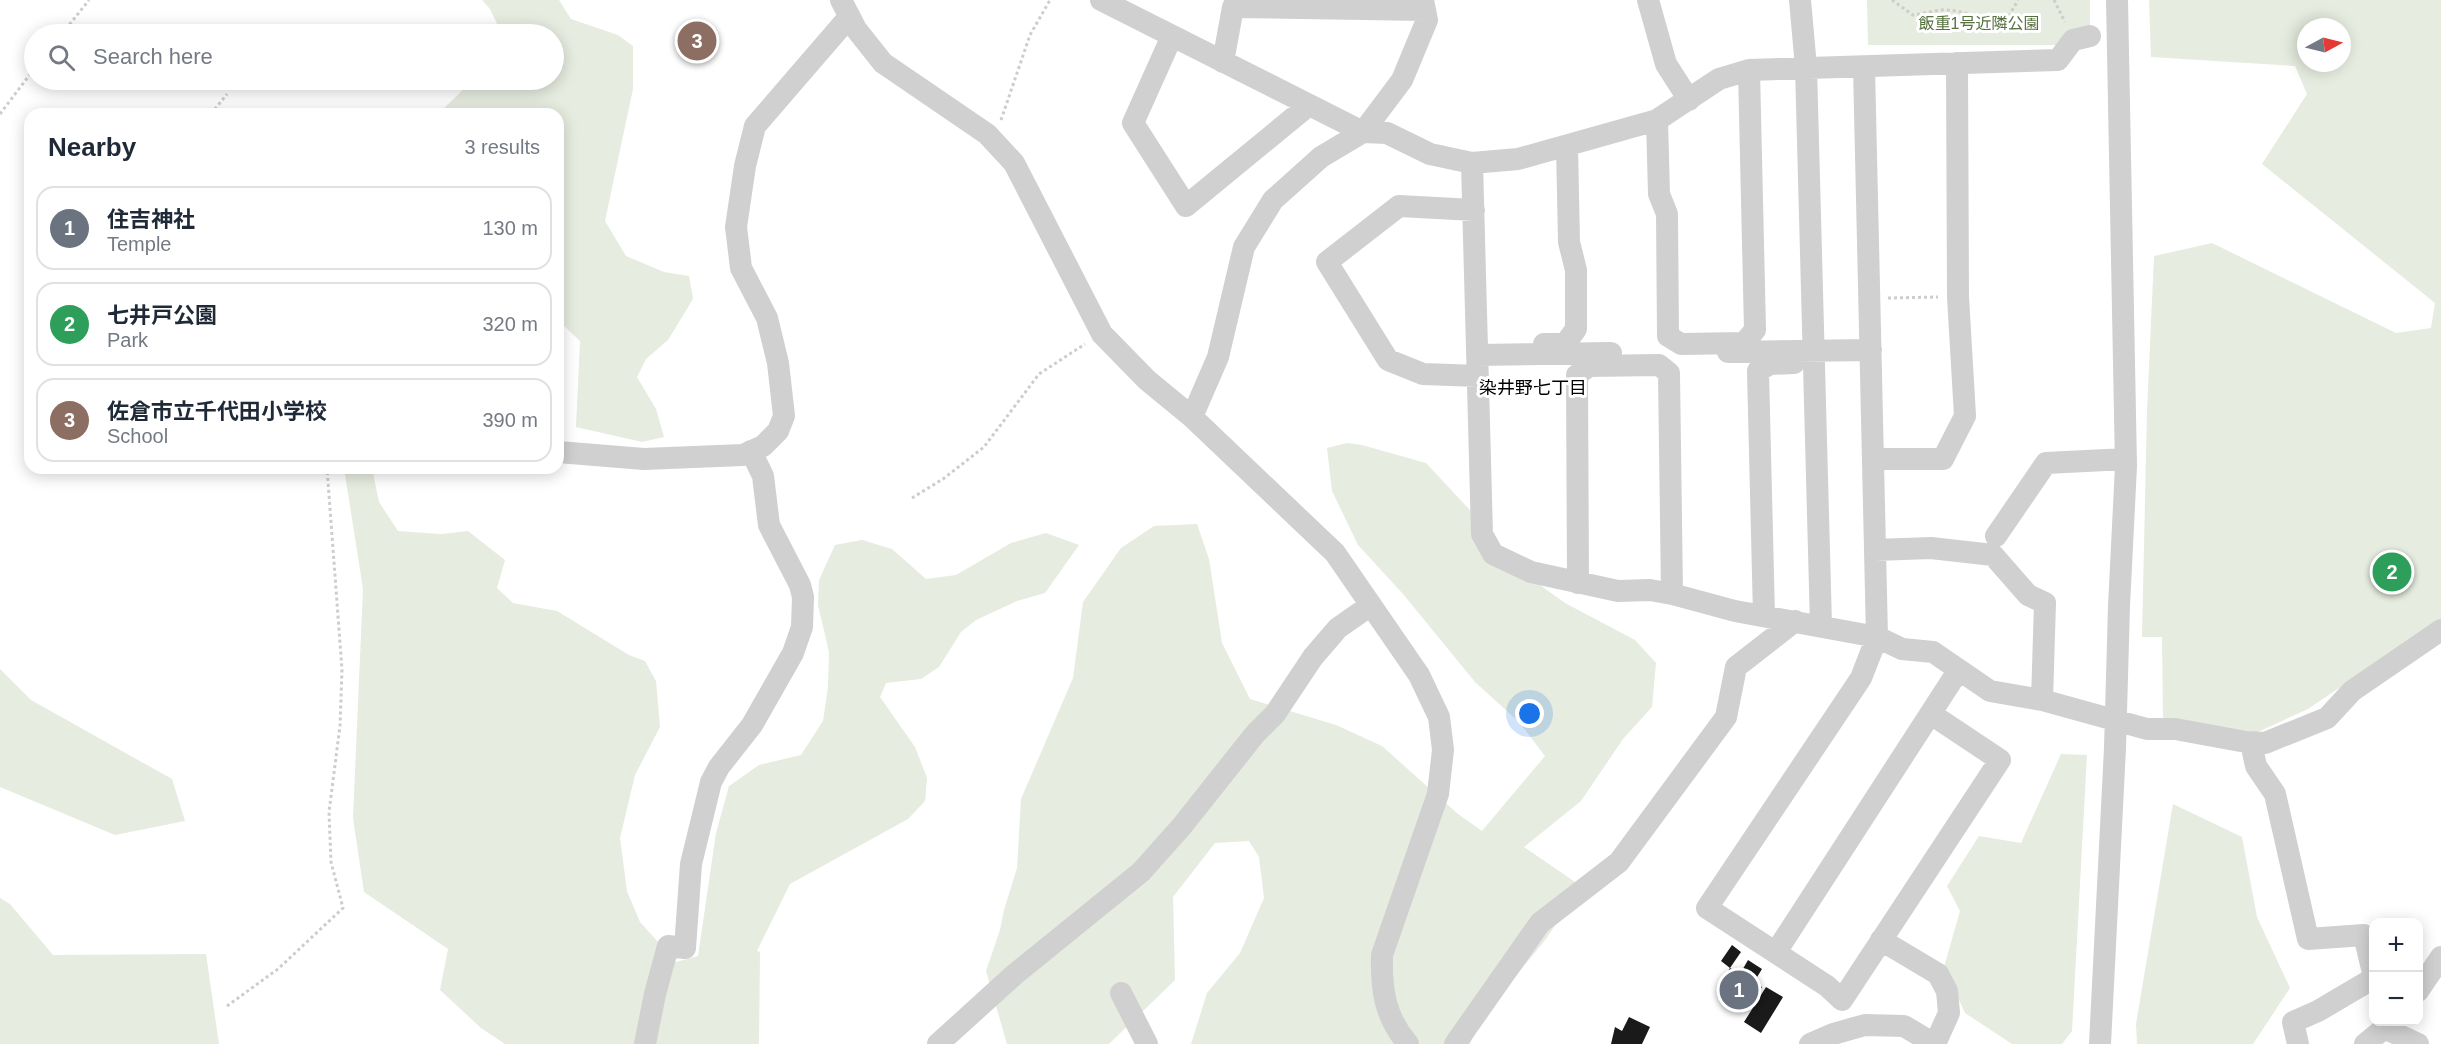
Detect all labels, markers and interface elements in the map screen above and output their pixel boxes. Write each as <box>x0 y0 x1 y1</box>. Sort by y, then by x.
park label: 飯重1号近隣公園 <box>1919 15 2039 32</box>
pin: 3 <box>678 18 716 63</box>
north arrow <box>2297 18 2351 72</box>
search box <box>24 24 564 90</box>
icon: search <box>45 41 78 74</box>
text: Search here <box>93 44 213 69</box>
text: Nearby <box>48 132 136 162</box>
text: 3 results <box>464 136 540 158</box>
text: 住吉神社 <box>107 207 195 232</box>
text: 1 <box>64 217 75 239</box>
text: 130 m <box>482 217 538 239</box>
text: Temple <box>107 233 171 255</box>
text: 七井戸公園 <box>107 303 217 328</box>
text: 2 <box>64 313 75 335</box>
text: 320 m <box>482 313 538 335</box>
text: Park <box>107 329 148 351</box>
district label: 染井野七丁目 <box>1479 378 1587 398</box>
text: 佐倉市立千代田小学校 <box>107 399 327 424</box>
text: 3 <box>64 409 75 431</box>
text: 390 m <box>482 409 538 431</box>
text: School <box>107 425 168 447</box>
pin: 2 <box>2372 550 2412 594</box>
your location <box>1515 699 1544 728</box>
map controls <box>2369 918 2423 1026</box>
button: + <box>2369 918 2423 972</box>
pin: 1 <box>1720 968 1758 1012</box>
button: − <box>2369 972 2423 1026</box>

